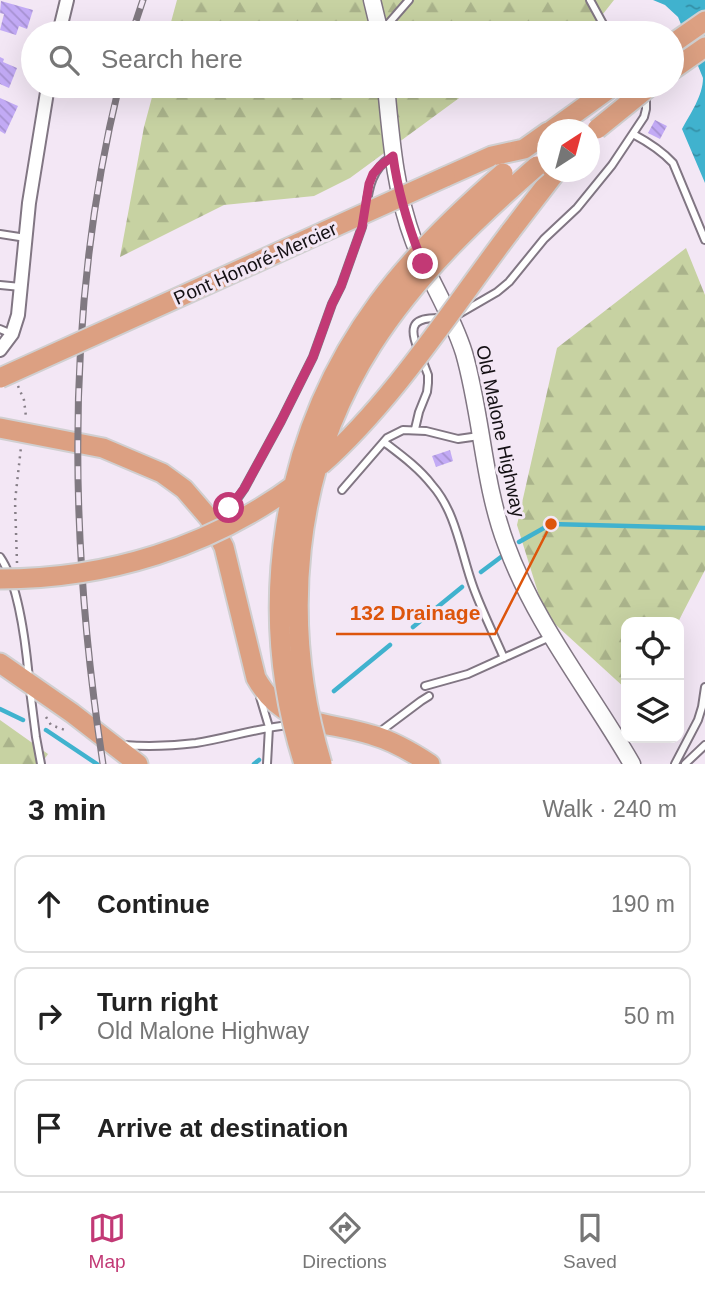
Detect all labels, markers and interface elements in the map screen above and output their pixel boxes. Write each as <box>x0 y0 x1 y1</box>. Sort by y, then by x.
search box <box>21 21 684 98</box>
icon: search <box>45 41 83 79</box>
text: Search here <box>101 44 243 74</box>
north arrow <box>537 119 600 182</box>
street label: Pont Honoré-Mercier <box>170 218 341 309</box>
route end <box>407 248 438 279</box>
street label: Old Malone Highway <box>472 343 529 520</box>
route start <box>213 492 244 523</box>
callout: 132 Drainage <box>336 592 495 634</box>
text: 132 Drainage <box>350 601 480 624</box>
map controls <box>621 617 684 743</box>
button: locate <box>621 617 684 680</box>
button: layers <box>621 680 684 743</box>
text: 3 min <box>28 793 106 826</box>
text: Walk · 240 m <box>542 796 677 822</box>
icon: ahead <box>30 885 68 923</box>
text: Continue <box>97 889 210 919</box>
text: 190 m <box>611 891 675 917</box>
text: Turn right <box>97 987 218 1017</box>
icon: right <box>30 997 68 1035</box>
text: 50 m <box>624 1003 675 1029</box>
text: Old Malone Highway <box>97 1018 309 1044</box>
icon: arrive <box>30 1109 68 1147</box>
text: Arrive at destination <box>97 1113 348 1143</box>
tab: Map <box>88 1209 126 1273</box>
tab: Directions <box>302 1209 387 1273</box>
tab: Saved <box>563 1209 617 1273</box>

